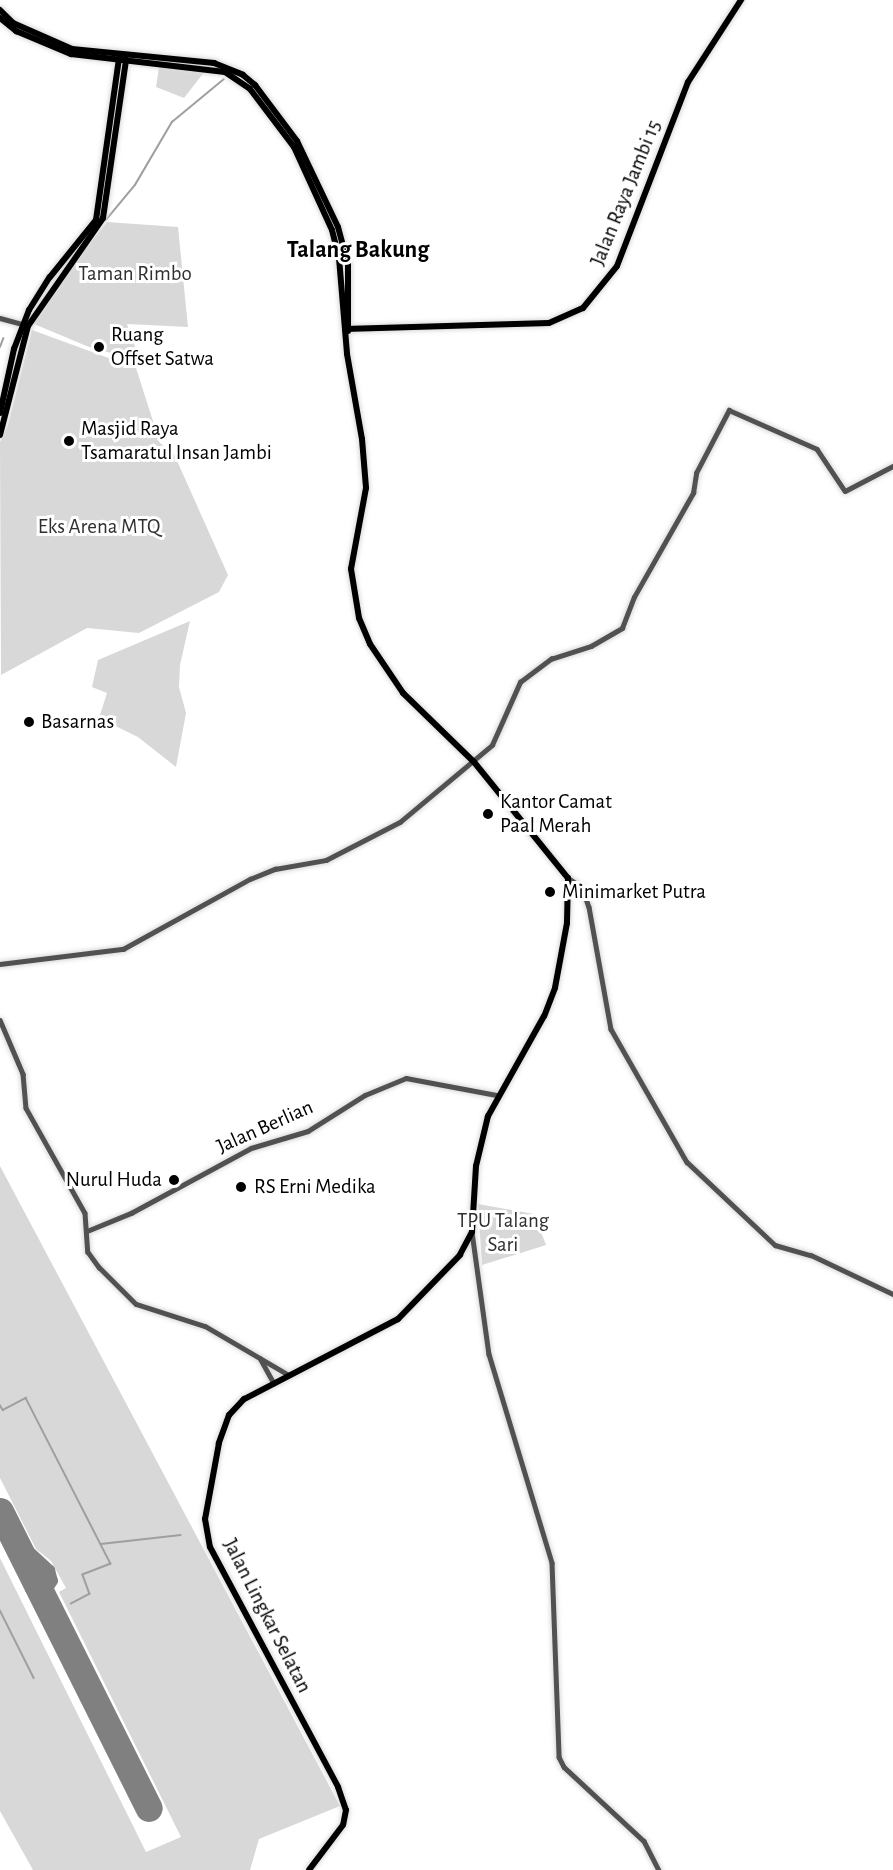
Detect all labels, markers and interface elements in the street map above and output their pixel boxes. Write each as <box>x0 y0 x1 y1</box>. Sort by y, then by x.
street label: Jalan Raya Jambi 15 <box>585 116 667 270</box>
district label: Talang Bakung <box>287 237 429 265</box>
park label: Taman Rimbo <box>78 261 192 287</box>
place label: Ruang Offset Satwa <box>111 322 214 372</box>
marker: Ruang Offset Satwa <box>92 340 106 354</box>
place label: Masjid Raya Tsamaratul Insan Jambi <box>81 416 272 466</box>
marker: Masjid Raya Tsamaratul Insan Jambi <box>62 434 76 448</box>
park label: Eks Arena MTQ <box>38 514 160 540</box>
place label: Basarnas <box>41 709 114 735</box>
marker: Basarnas <box>22 715 36 729</box>
place label: Kantor Camat Paal Merah <box>500 789 612 839</box>
marker: Kantor Camat Paal Merah <box>481 807 495 821</box>
place label: Minimarket Putra <box>562 879 706 905</box>
marker: Minimarket Putra <box>543 885 557 899</box>
street label: Jalan Berlian <box>213 1095 317 1159</box>
place label: Nurul Huda <box>66 1167 162 1193</box>
marker: Nurul Huda <box>167 1173 181 1187</box>
place label: RS Erni Medika <box>254 1174 376 1200</box>
marker: RS Erni Medika <box>232 1178 250 1196</box>
park label: TPU Talang Sari <box>457 1208 549 1258</box>
street label: Jalan Lingkar Selatan <box>217 1535 317 1697</box>

